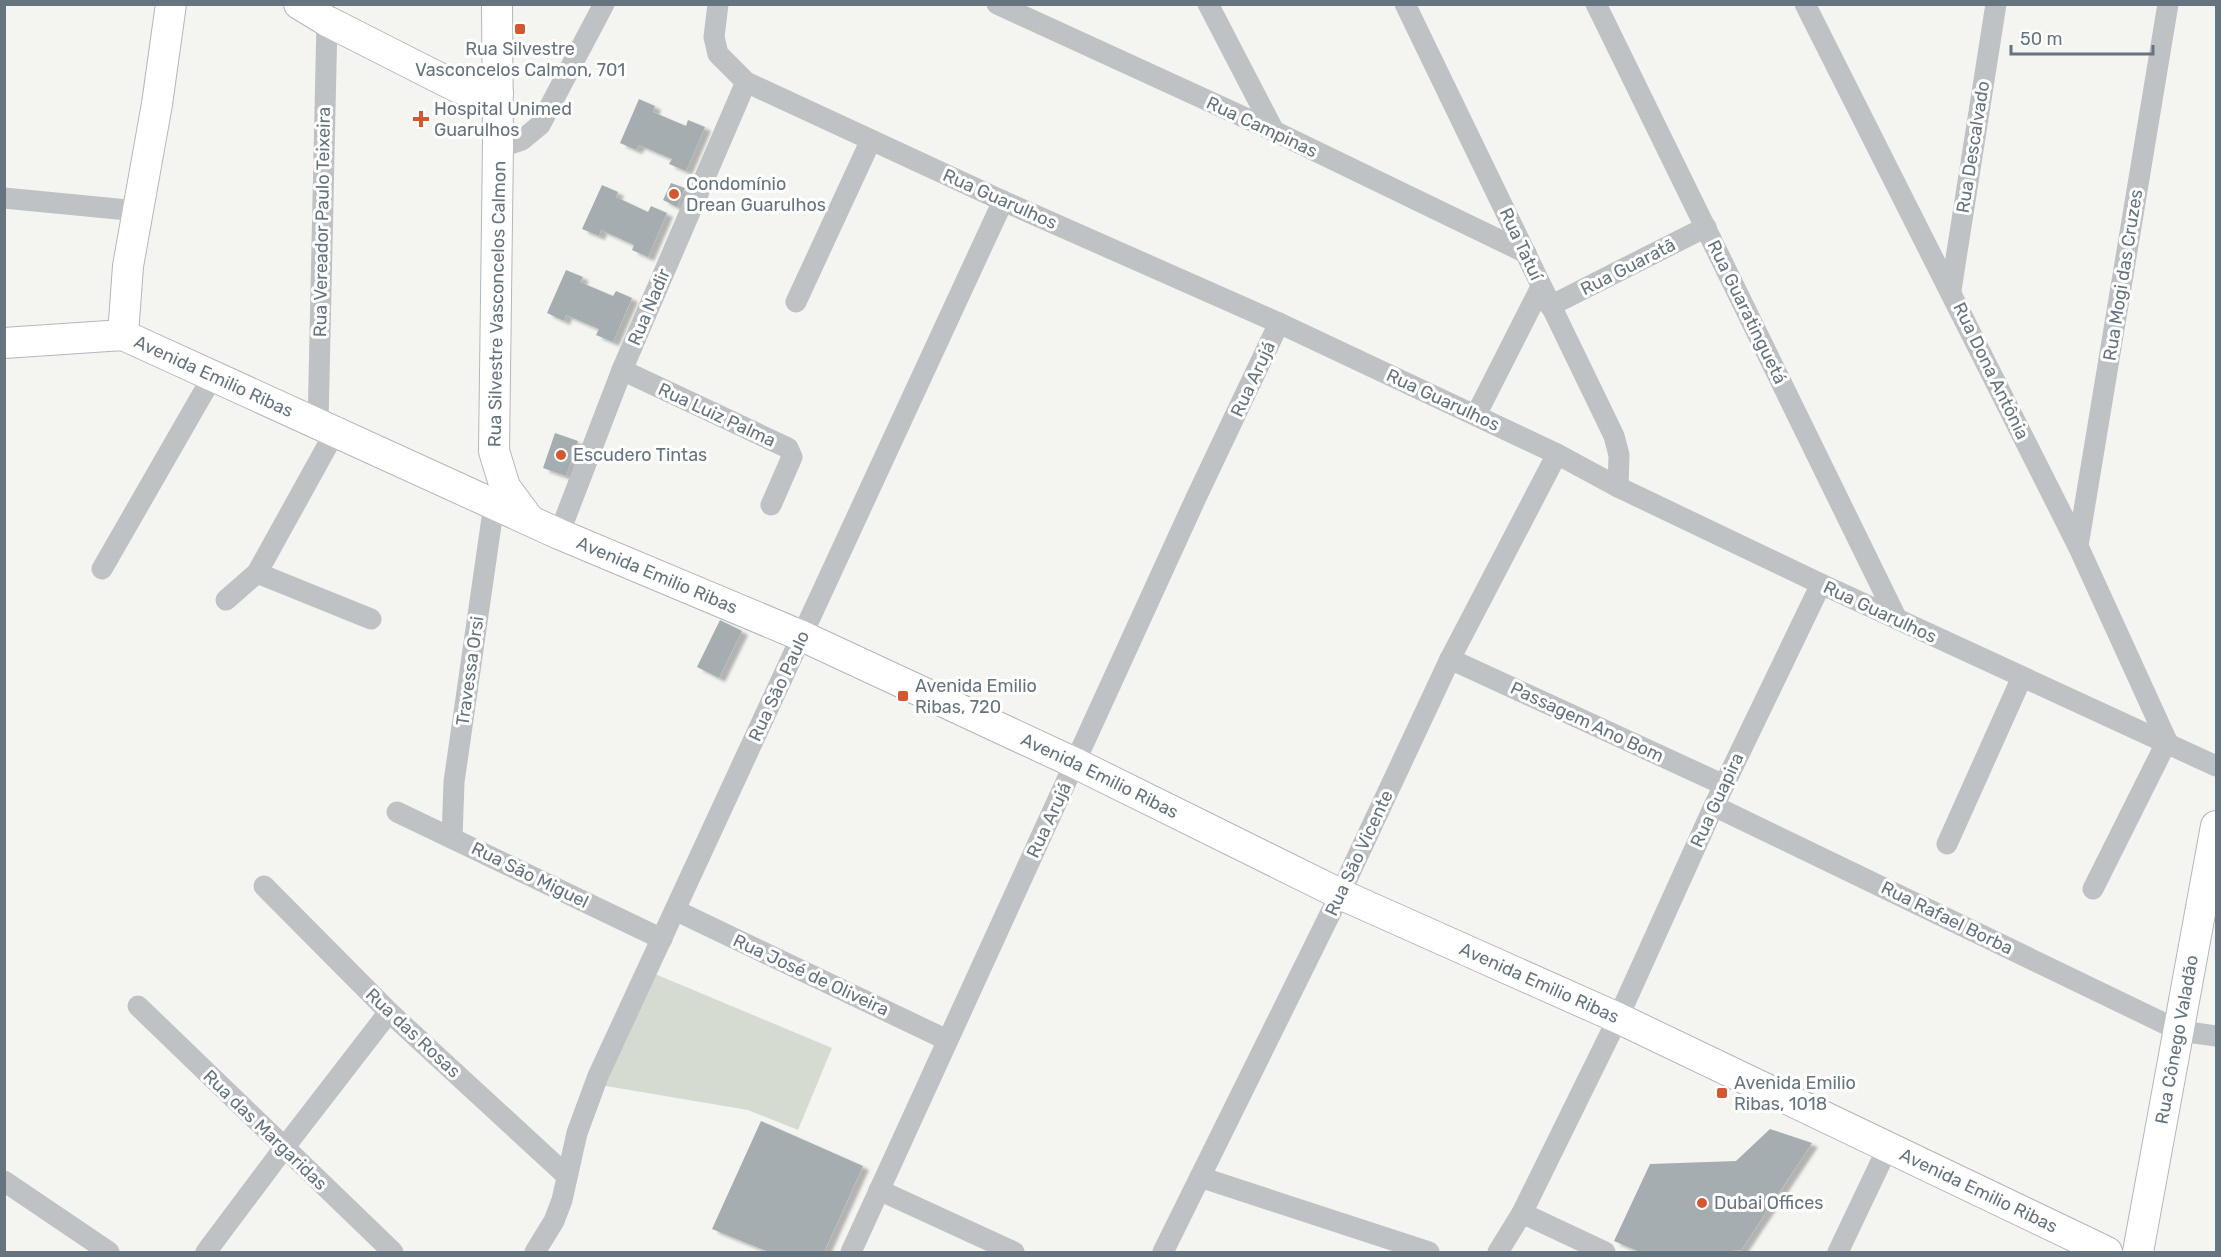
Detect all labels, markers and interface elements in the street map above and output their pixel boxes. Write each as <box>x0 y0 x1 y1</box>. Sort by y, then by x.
scale bar <box>2011 18 2154 56</box>
marker: Rua Silvestre Vasconcelos Calmon, 701 <box>513 22 527 36</box>
text: 50 m <box>2020 28 2063 50</box>
place label: Rua Silvestre Vasconcelos Calmon, 701 <box>415 38 625 81</box>
street label: Rua Descalvado <box>1952 79 1994 215</box>
street label: Rua Campinas <box>1203 92 1321 162</box>
place label: Hospital Unimed Guarulhos <box>434 98 572 141</box>
street label: Rua Vereador Paulo Teixeira <box>309 107 335 337</box>
marker: Hospital Unimed Guarulhos <box>412 110 430 128</box>
street label: Rua Silvestre Vasconcelos Calmon <box>484 161 510 447</box>
street label: Rua Guarulhos <box>940 164 1060 234</box>
place label: Condomínio Drean Guarulhos <box>686 173 826 216</box>
marker: Condomínio Drean Guarulhos <box>667 187 681 201</box>
street label: Rua Mogi das Cruzes <box>2099 188 2147 362</box>
street label: Rua Tatuí <box>1495 204 1548 285</box>
street label: Rua Guaratã <box>1577 234 1679 300</box>
street label: Rua Guaratinguetá <box>1703 236 1791 388</box>
street label: Rua Nadir <box>623 265 675 349</box>
street label: Rua Dona Antônia <box>1948 299 2034 443</box>
street label: Avenida Emilio Ribas <box>131 331 297 422</box>
street label: Rua Arujá <box>1226 338 1280 420</box>
street label: Rua Guarulhos <box>1383 364 1503 436</box>
street label: Rua Luiz Palma <box>655 378 779 452</box>
place label: Escudero Tintas <box>573 444 707 466</box>
marker: Escudero Tintas <box>554 448 568 462</box>
street label: Avenida Emilio Ribas <box>573 532 741 619</box>
street label: Rua Guarulhos <box>1820 576 1940 648</box>
street label: Travessa Orsi <box>451 615 489 727</box>
street label: Rua São Paulo <box>744 627 814 745</box>
place label: Avenida Emilio Ribas, 720 <box>915 675 1037 718</box>
street label: Passagem Ano Bom <box>1507 677 1667 767</box>
marker: Avenida Emilio Ribas, 720 <box>896 689 910 703</box>
street label: Avenida Emilio Ribas <box>1017 728 1182 823</box>
street label: Rua Guapira <box>1686 749 1748 851</box>
street label: Rua Arujá <box>1022 779 1076 861</box>
street label: Rua São Vicente <box>1320 787 1398 919</box>
street label: Rua São Miguel <box>468 837 592 913</box>
street label: Rua Rafael Borba <box>1877 877 2017 959</box>
street label: Rua José de Oliveira <box>730 929 892 1021</box>
street label: Avenida Emilio Ribas <box>1456 938 1623 1028</box>
street label: Rua Cônego Valadão <box>2151 953 2203 1126</box>
street label: Rua das Rosas <box>361 984 465 1082</box>
street label: Rua das Margaridas <box>198 1065 332 1195</box>
place label: Avenida Emilio Ribas, 1018 <box>1734 1072 1856 1115</box>
marker: Avenida Emilio Ribas, 1018 <box>1715 1086 1729 1100</box>
street label: Avenida Emilio Ribas <box>1896 1143 2061 1238</box>
place label: Dubai Offices <box>1714 1192 1823 1214</box>
marker: Dubai Offices <box>1695 1196 1709 1210</box>

